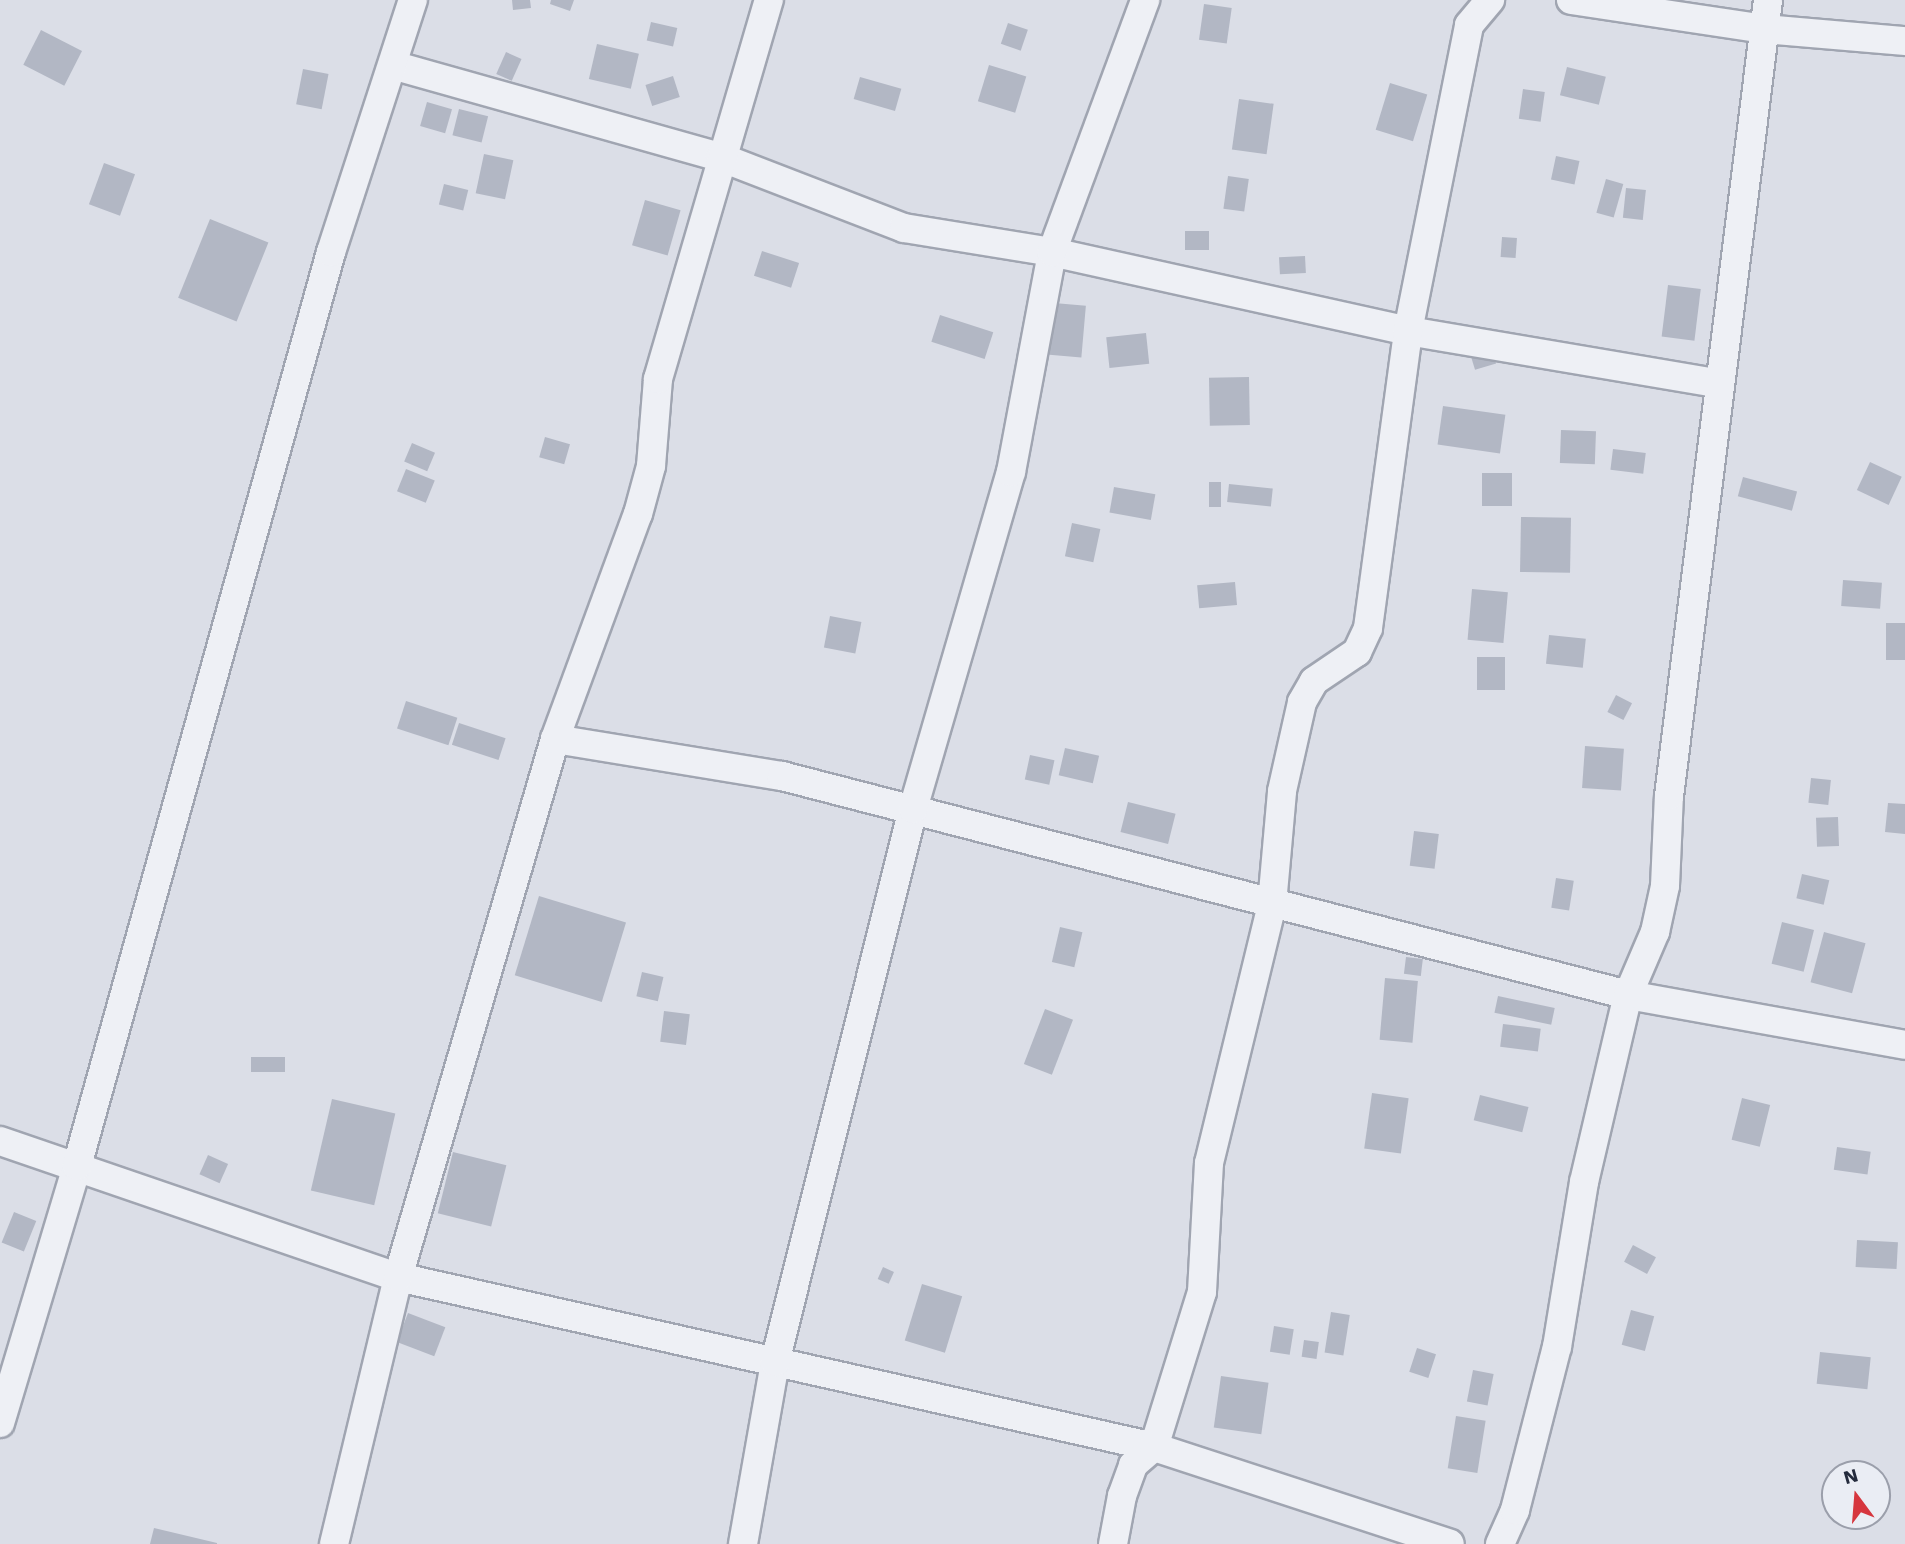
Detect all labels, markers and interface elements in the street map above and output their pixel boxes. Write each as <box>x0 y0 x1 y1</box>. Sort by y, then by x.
north arrow <box>1821 1460 1891 1530</box>
text: N <box>1841 1463 1861 1489</box>

